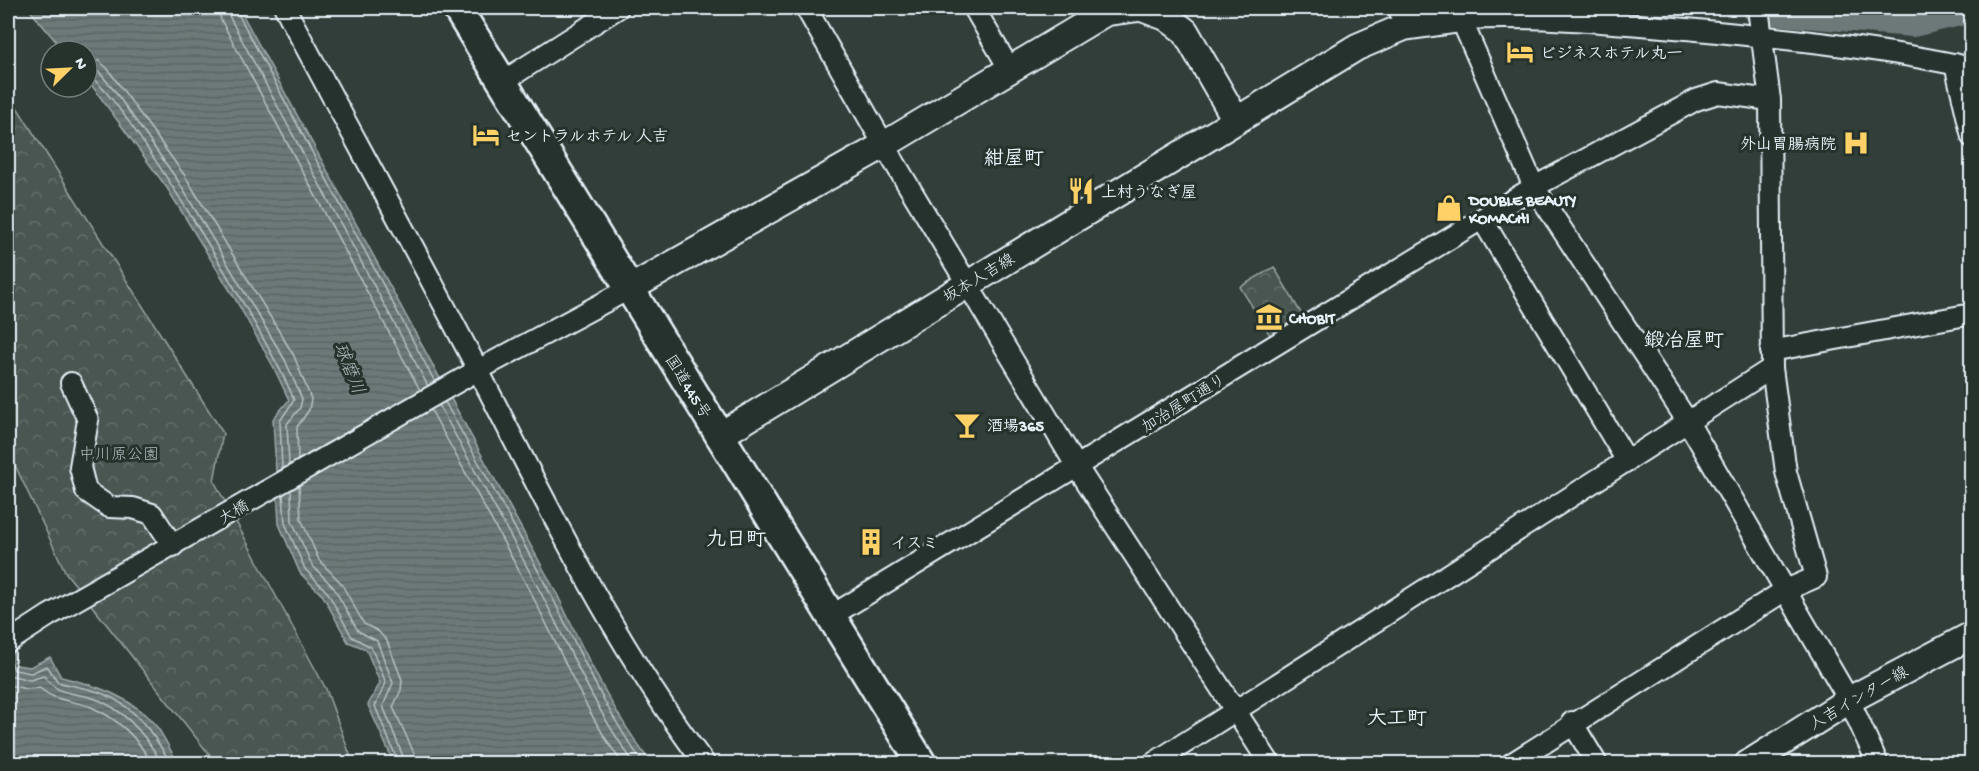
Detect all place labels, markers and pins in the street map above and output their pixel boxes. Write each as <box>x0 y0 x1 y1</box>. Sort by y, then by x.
hotel icon: ビジネスホテル丸一 <box>1505 37 1535 67</box>
place label: ビジネスホテル丸一 <box>1540 45 1682 65</box>
hotel icon: セントラルホテル 人吉 <box>471 120 501 150</box>
place label: セントラルホテル 人吉 <box>506 127 668 148</box>
hospital icon: 外山胃腸病院 <box>1841 128 1871 158</box>
place label: 外山胃腸病院 <box>1740 135 1836 156</box>
restaurant icon: 上村うなぎ屋 <box>1066 176 1096 206</box>
place label: 上村うなぎ屋 <box>1101 184 1197 204</box>
shop icon: DOUBLE BEAUTY KOMACHI <box>1434 193 1464 223</box>
place label: DOUBLE BEAUTY KOMACHI <box>1467 193 1577 230</box>
museum icon: CHOBIT <box>1254 302 1284 332</box>
place label: CHOBIT <box>1288 311 1336 330</box>
bar icon: 酒場365 <box>952 410 982 440</box>
place label: 酒場365 <box>987 418 1044 438</box>
building icon: イスミ <box>856 527 886 557</box>
place label: イスミ <box>891 536 938 555</box>

